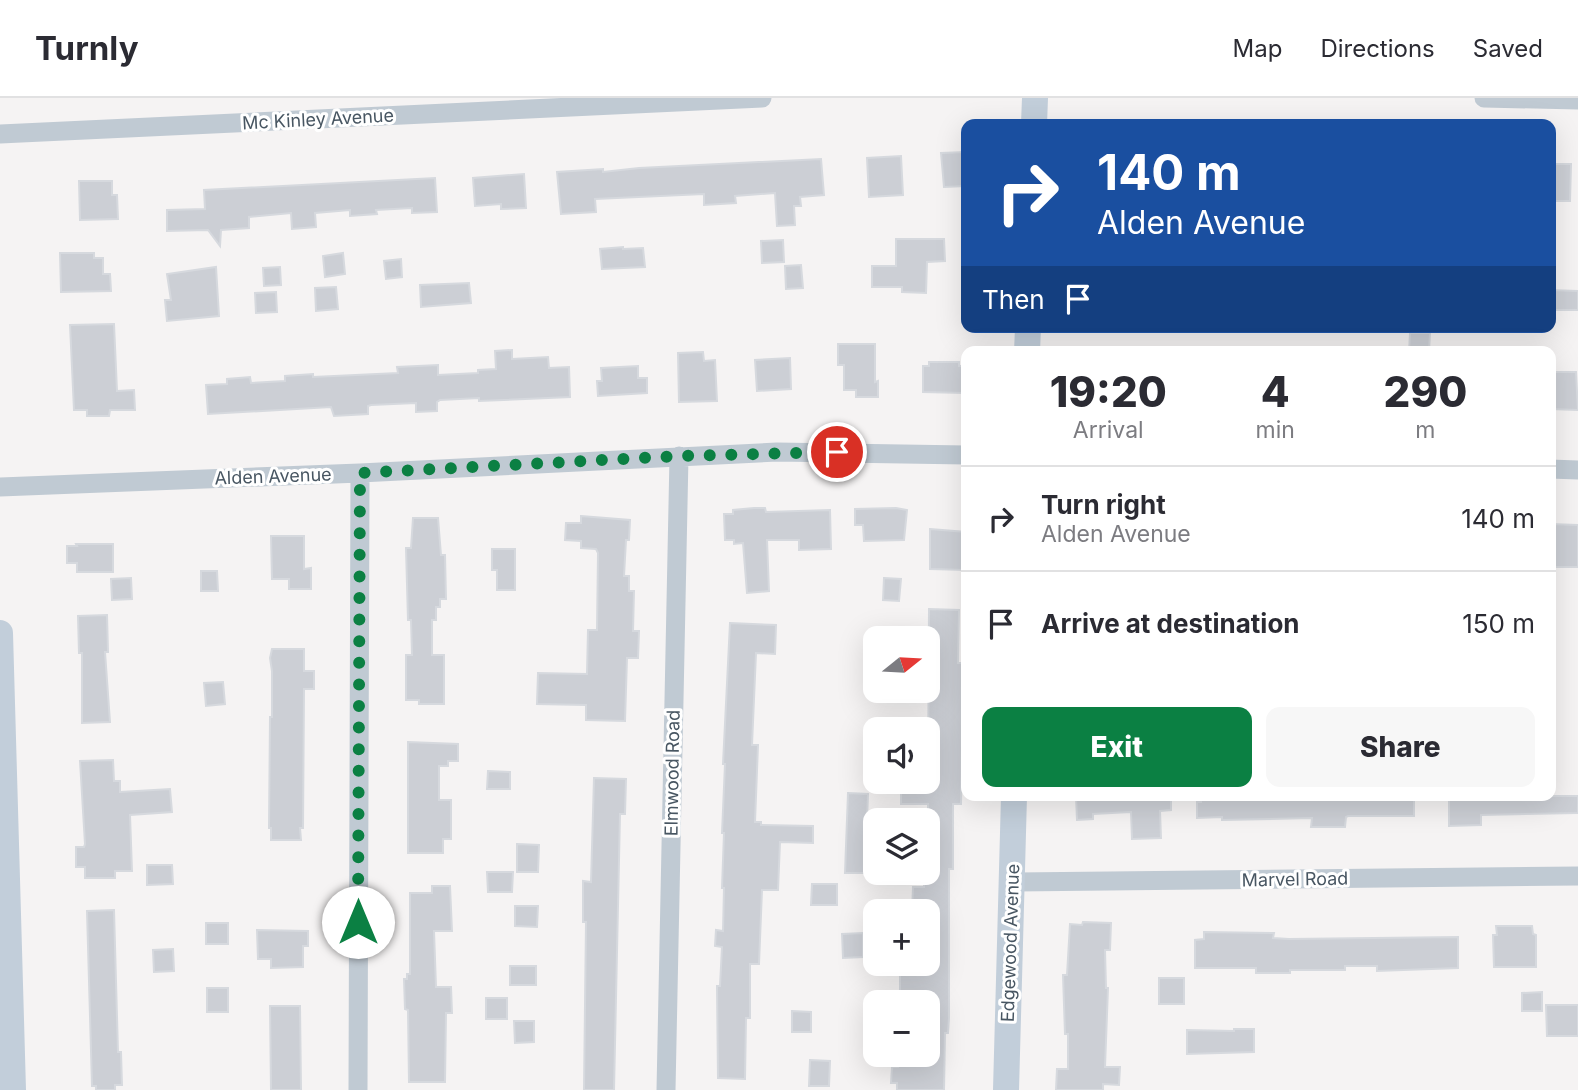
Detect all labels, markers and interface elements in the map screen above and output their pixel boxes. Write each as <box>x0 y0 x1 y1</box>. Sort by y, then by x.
text: Turnly <box>35 28 139 68</box>
text: Map <box>1233 34 1282 63</box>
text: Directions <box>1320 34 1435 63</box>
text: Saved <box>1473 34 1543 63</box>
street label: Mc Kinley Avenue <box>242 105 394 133</box>
text: 140 m <box>1097 143 1241 202</box>
icon: right <box>982 147 1073 238</box>
text: Alden Avenue <box>1097 203 1305 242</box>
icon: arrive <box>1059 280 1097 318</box>
text: Then <box>982 284 1045 315</box>
text: 19:20 <box>1050 366 1167 417</box>
text: 4 <box>1261 366 1290 417</box>
text: 290 <box>1384 366 1467 417</box>
text: Arrival <box>1073 416 1144 444</box>
text: min <box>1256 416 1295 444</box>
text: m <box>1415 416 1435 444</box>
pin <box>807 422 867 482</box>
icon: arrive <box>818 433 856 471</box>
street label: Alden Avenue <box>214 463 332 489</box>
text: Turn right <box>1041 489 1166 520</box>
icon: right <box>982 500 1020 538</box>
text: 140 m <box>1461 503 1535 534</box>
text: Alden Avenue <box>1041 520 1191 548</box>
icon: arrive <box>982 605 1020 643</box>
text: Arrive at destination <box>1041 608 1300 639</box>
text: 150 m <box>1462 608 1535 639</box>
north arrow <box>863 626 940 704</box>
map controls <box>863 626 940 1067</box>
button: Exit <box>982 707 1252 787</box>
button: Share <box>1266 707 1535 787</box>
street label: Elmwood Road <box>660 710 684 836</box>
button: sound <box>863 717 940 794</box>
button: layers <box>863 808 940 885</box>
street label: Edgewood Avenue <box>997 864 1023 1022</box>
street label: Marvel Road <box>1242 868 1348 890</box>
position arrow <box>321 885 395 959</box>
button: + <box>863 899 940 976</box>
button: − <box>863 990 940 1067</box>

